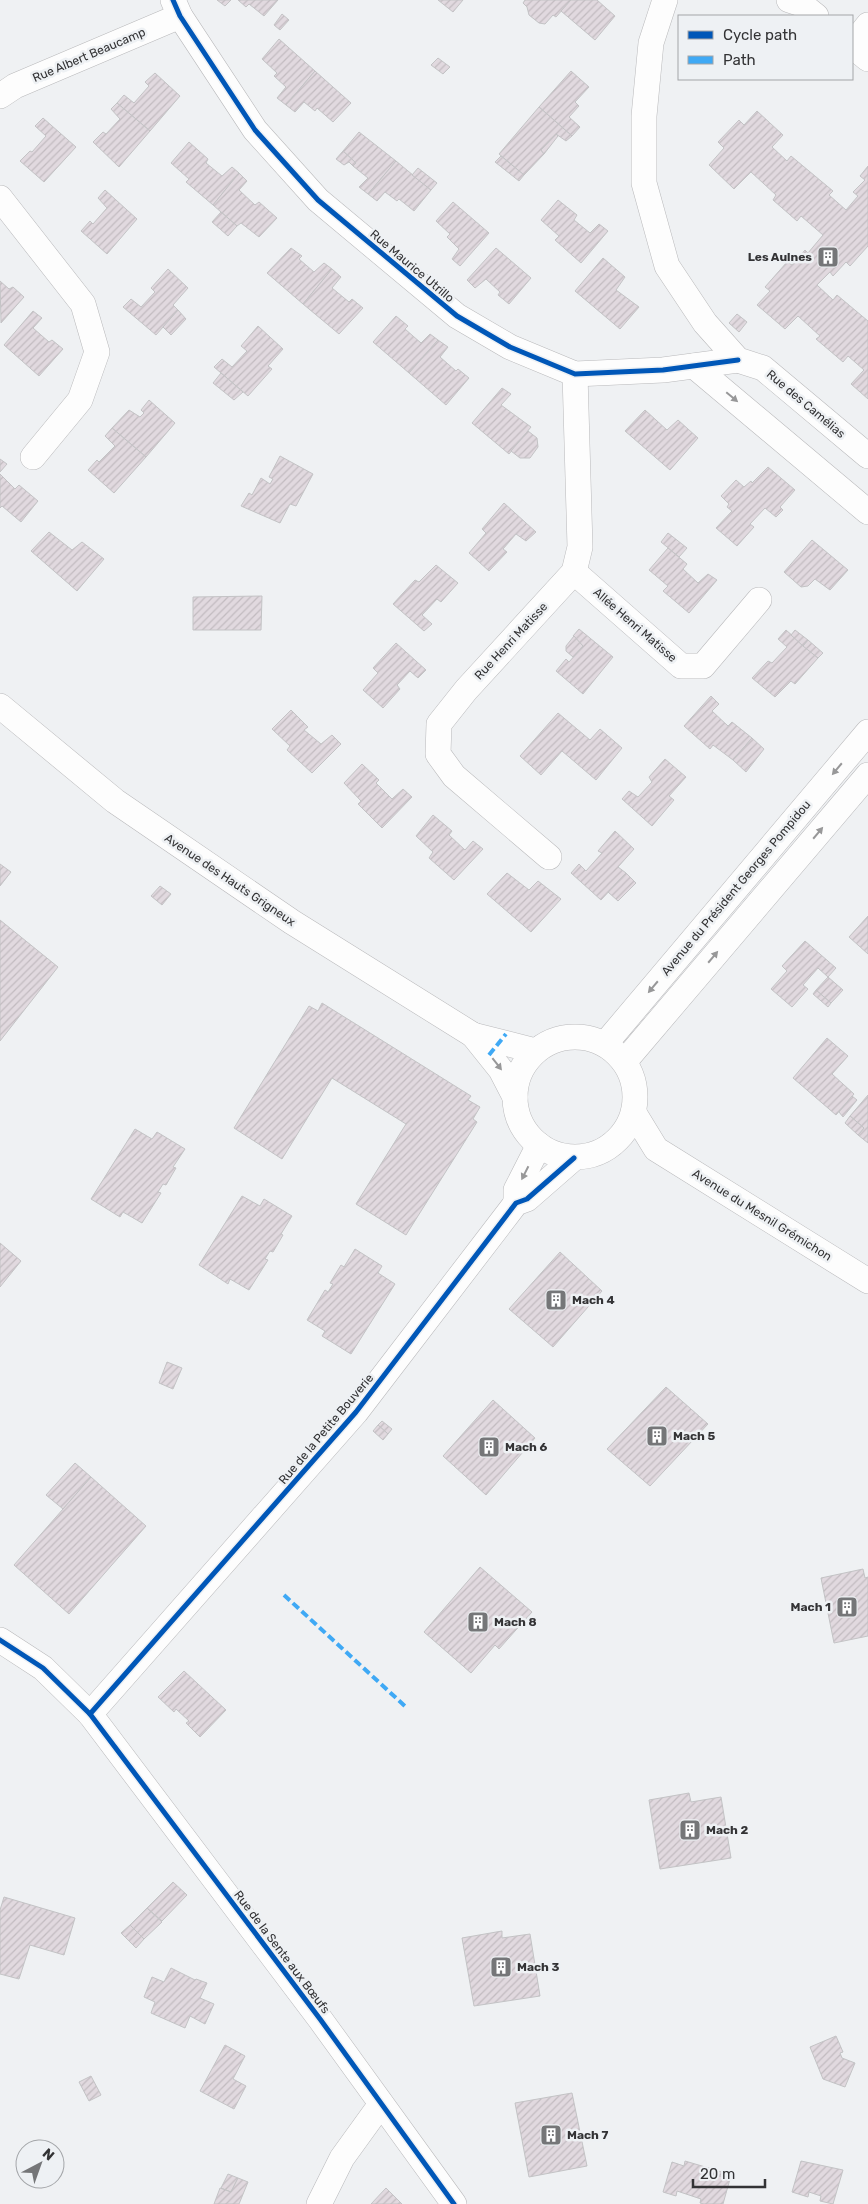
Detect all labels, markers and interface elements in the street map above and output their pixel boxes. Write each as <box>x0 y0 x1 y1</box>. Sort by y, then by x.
legend <box>678 15 853 80</box>
street label: Rue Albert Beaucamp <box>31 25 147 85</box>
text: Cycle path <box>723 26 797 44</box>
text: Path <box>723 51 756 69</box>
street label: Rue Maurice Utrillo <box>367 227 457 305</box>
building icon: Les Aulnes <box>816 245 840 269</box>
place label: Les Aulnes <box>748 250 812 264</box>
street label: Rue des Camélias <box>764 367 848 441</box>
one-way arrow <box>725 392 738 403</box>
street label: Allée Henri Matisse <box>590 585 680 665</box>
street label: Rue Henri Matisse <box>472 599 551 682</box>
one-way arrow <box>831 763 842 776</box>
street label: Avenue du Président Georges Pompidou <box>658 798 814 978</box>
one-way arrow <box>813 827 824 840</box>
street label: Avenue des Hauts Grigneux <box>162 831 298 929</box>
one-way arrow <box>707 951 718 963</box>
one-way arrow <box>648 981 659 993</box>
one-way arrow <box>491 1058 502 1071</box>
one-way arrow <box>520 1166 528 1180</box>
street label: Avenue du Mesnil Grémichon <box>690 1166 834 1264</box>
building icon: Mach 4 <box>544 1288 568 1312</box>
place label: Mach 4 <box>572 1293 615 1307</box>
street label: Rue de la Petite Bouverie <box>276 1371 376 1487</box>
building icon: Mach 5 <box>645 1424 669 1448</box>
place label: Mach 5 <box>673 1429 715 1443</box>
building icon: Mach 6 <box>477 1435 501 1459</box>
place label: Mach 6 <box>505 1440 547 1454</box>
building icon: Mach 1 <box>835 1595 859 1619</box>
place label: Mach 1 <box>791 1600 831 1614</box>
building icon: Mach 8 <box>466 1610 490 1634</box>
place label: Mach 8 <box>494 1615 537 1629</box>
building icon: Mach 2 <box>678 1818 702 1842</box>
place label: Mach 2 <box>706 1823 748 1837</box>
street label: Rue de la Sente aux Bœufs <box>231 1888 333 2016</box>
building icon: Mach 3 <box>489 1955 513 1979</box>
place label: Mach 3 <box>517 1960 559 1974</box>
building icon: Mach 7 <box>539 2123 563 2147</box>
place label: Mach 7 <box>567 2128 608 2142</box>
north arrow <box>15 2139 65 2189</box>
text: N <box>39 2145 58 2164</box>
scale bar <box>693 2156 766 2188</box>
text: 20 m <box>700 2165 735 2183</box>

